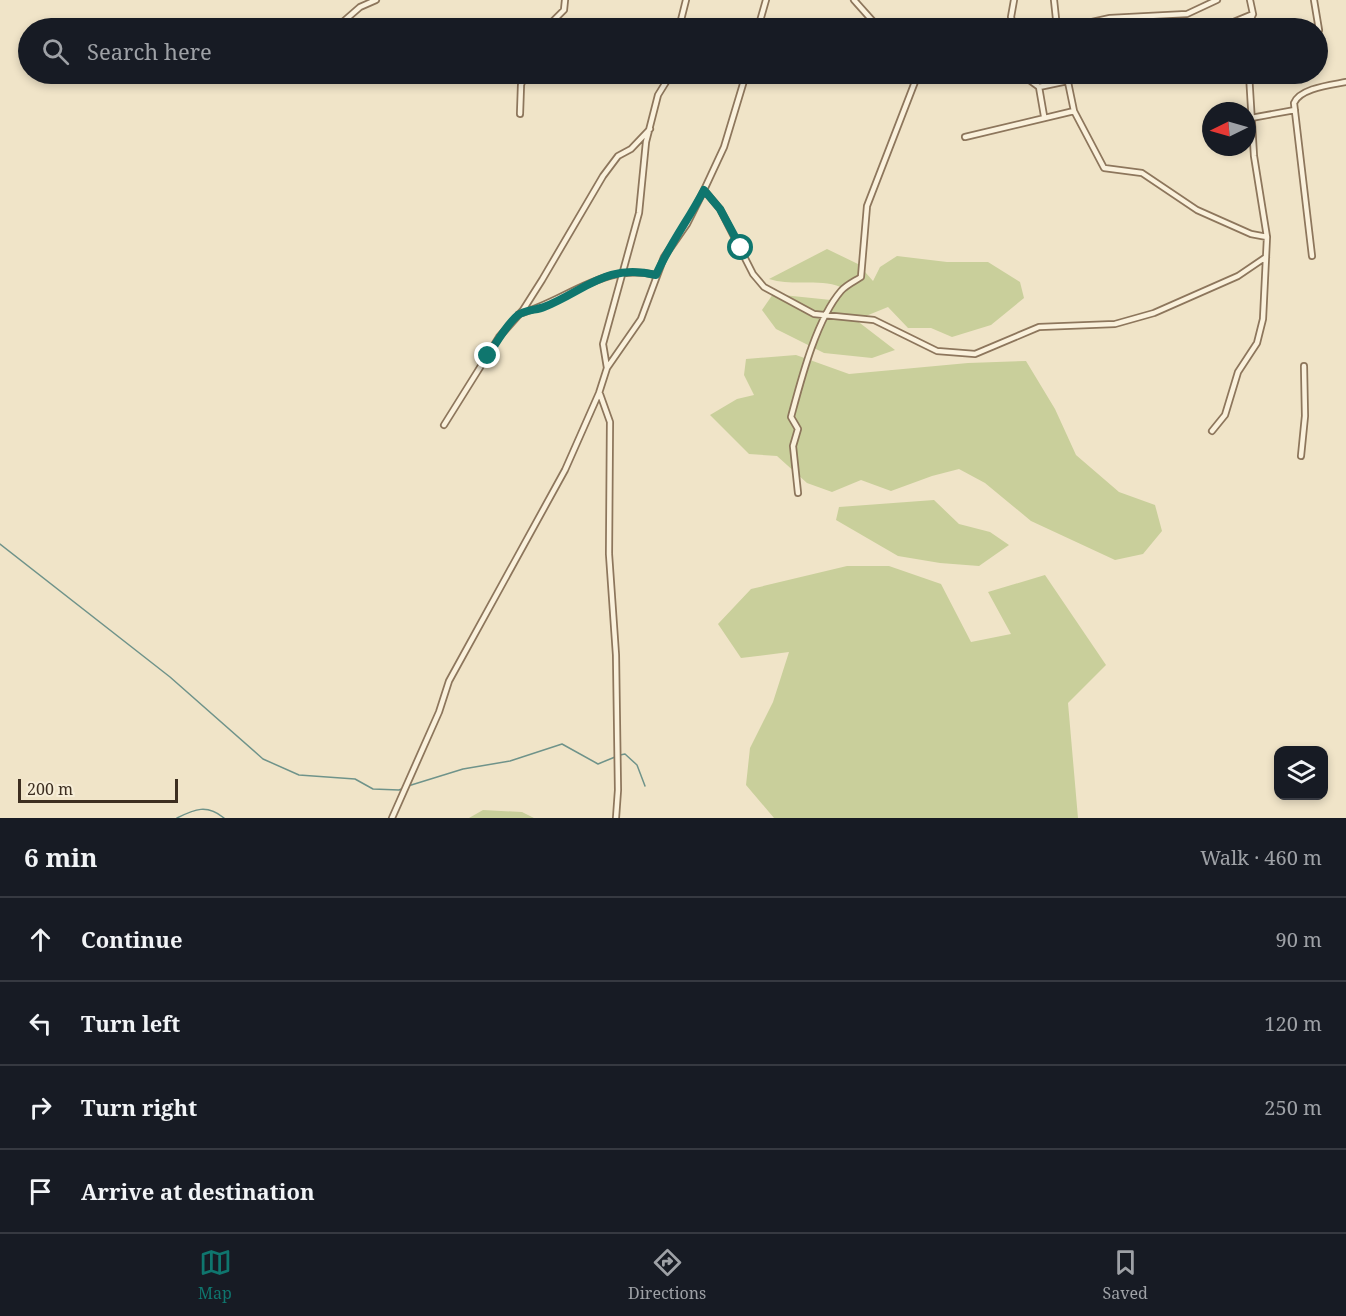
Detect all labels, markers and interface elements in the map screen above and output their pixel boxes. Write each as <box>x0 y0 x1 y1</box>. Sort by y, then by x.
search box <box>18 18 1328 84</box>
icon: search <box>39 35 72 68</box>
text: Search here <box>87 36 212 66</box>
north arrow <box>1202 102 1256 156</box>
route start <box>727 234 753 260</box>
route end <box>474 342 500 368</box>
map controls <box>1274 746 1328 800</box>
button: layers <box>1274 746 1328 800</box>
scale bar <box>18 776 178 804</box>
text: 200 m <box>27 778 73 800</box>
text: 6 min <box>24 839 98 875</box>
text: Walk · 460 m <box>1200 844 1322 871</box>
icon: ahead <box>24 923 57 956</box>
text: Continue <box>81 924 183 954</box>
text: 90 m <box>1276 926 1322 953</box>
icon: left <box>24 1007 57 1040</box>
text: Turn left <box>81 1008 180 1038</box>
text: 120 m <box>1264 1010 1322 1037</box>
icon: right <box>24 1091 57 1124</box>
text: Turn right <box>81 1092 197 1122</box>
text: 250 m <box>1264 1094 1322 1121</box>
icon: arrive <box>24 1175 57 1208</box>
text: Arrive at destination <box>81 1176 315 1206</box>
tab: Map <box>198 1246 232 1304</box>
tab: Directions <box>628 1246 706 1304</box>
tab: Saved <box>1103 1246 1148 1304</box>

